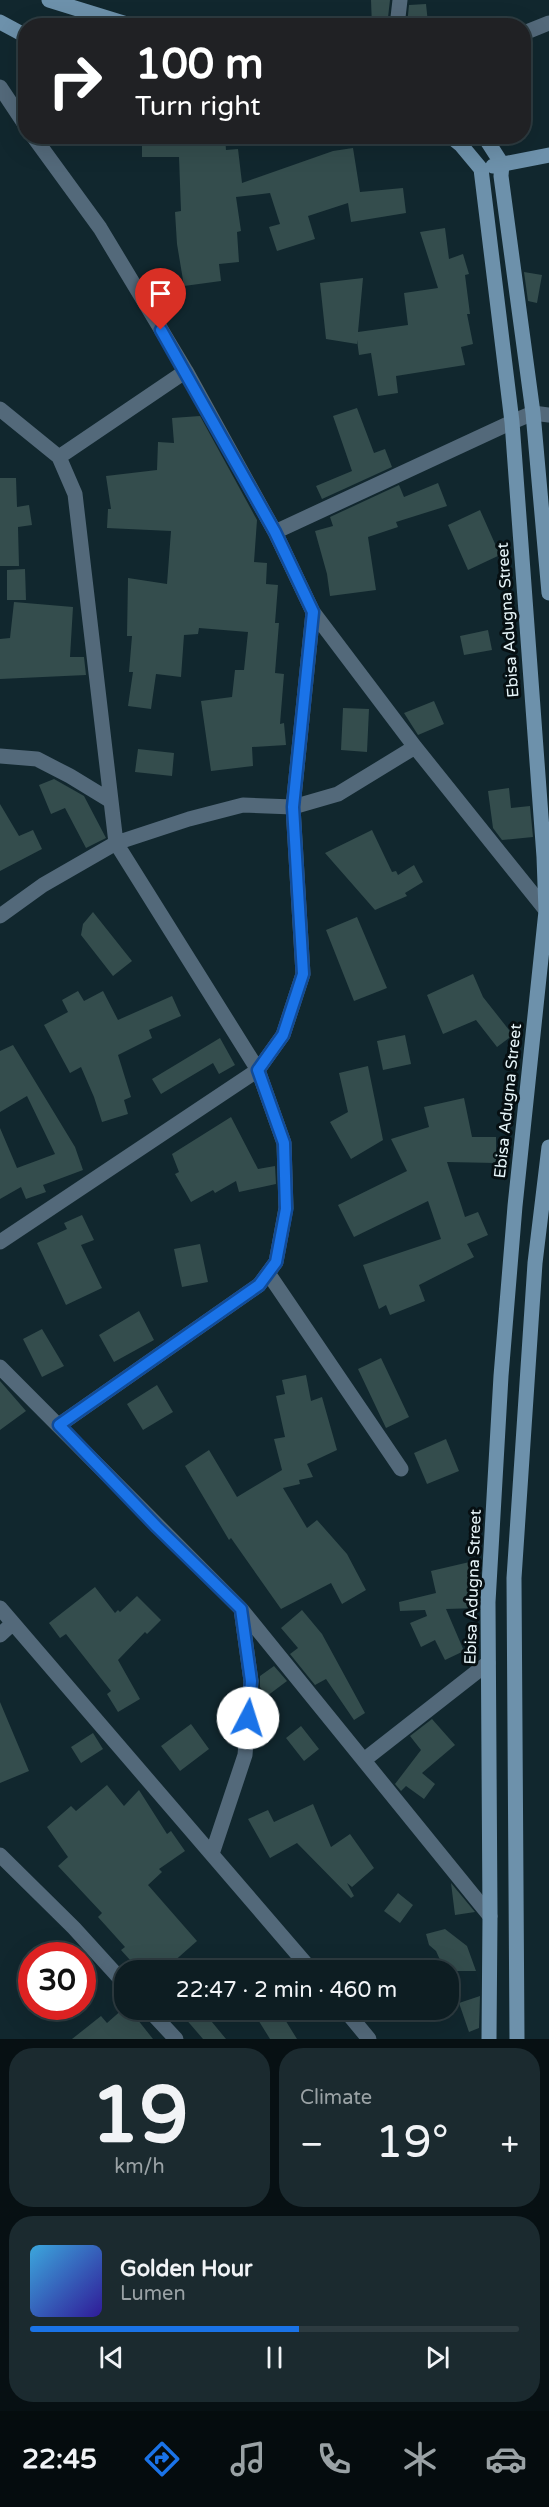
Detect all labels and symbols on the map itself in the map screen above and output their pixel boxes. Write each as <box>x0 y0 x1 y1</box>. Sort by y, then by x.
pin <box>135 268 186 330</box>
street label: Ebisa Adugna Street <box>493 542 523 698</box>
street label: Ebisa Adugna Street <box>490 1023 526 1179</box>
street label: Ebisa Adugna Street <box>460 1509 486 1665</box>
position arrow <box>216 1686 280 1750</box>
speed limit sign: 30 <box>18 1942 96 2020</box>

